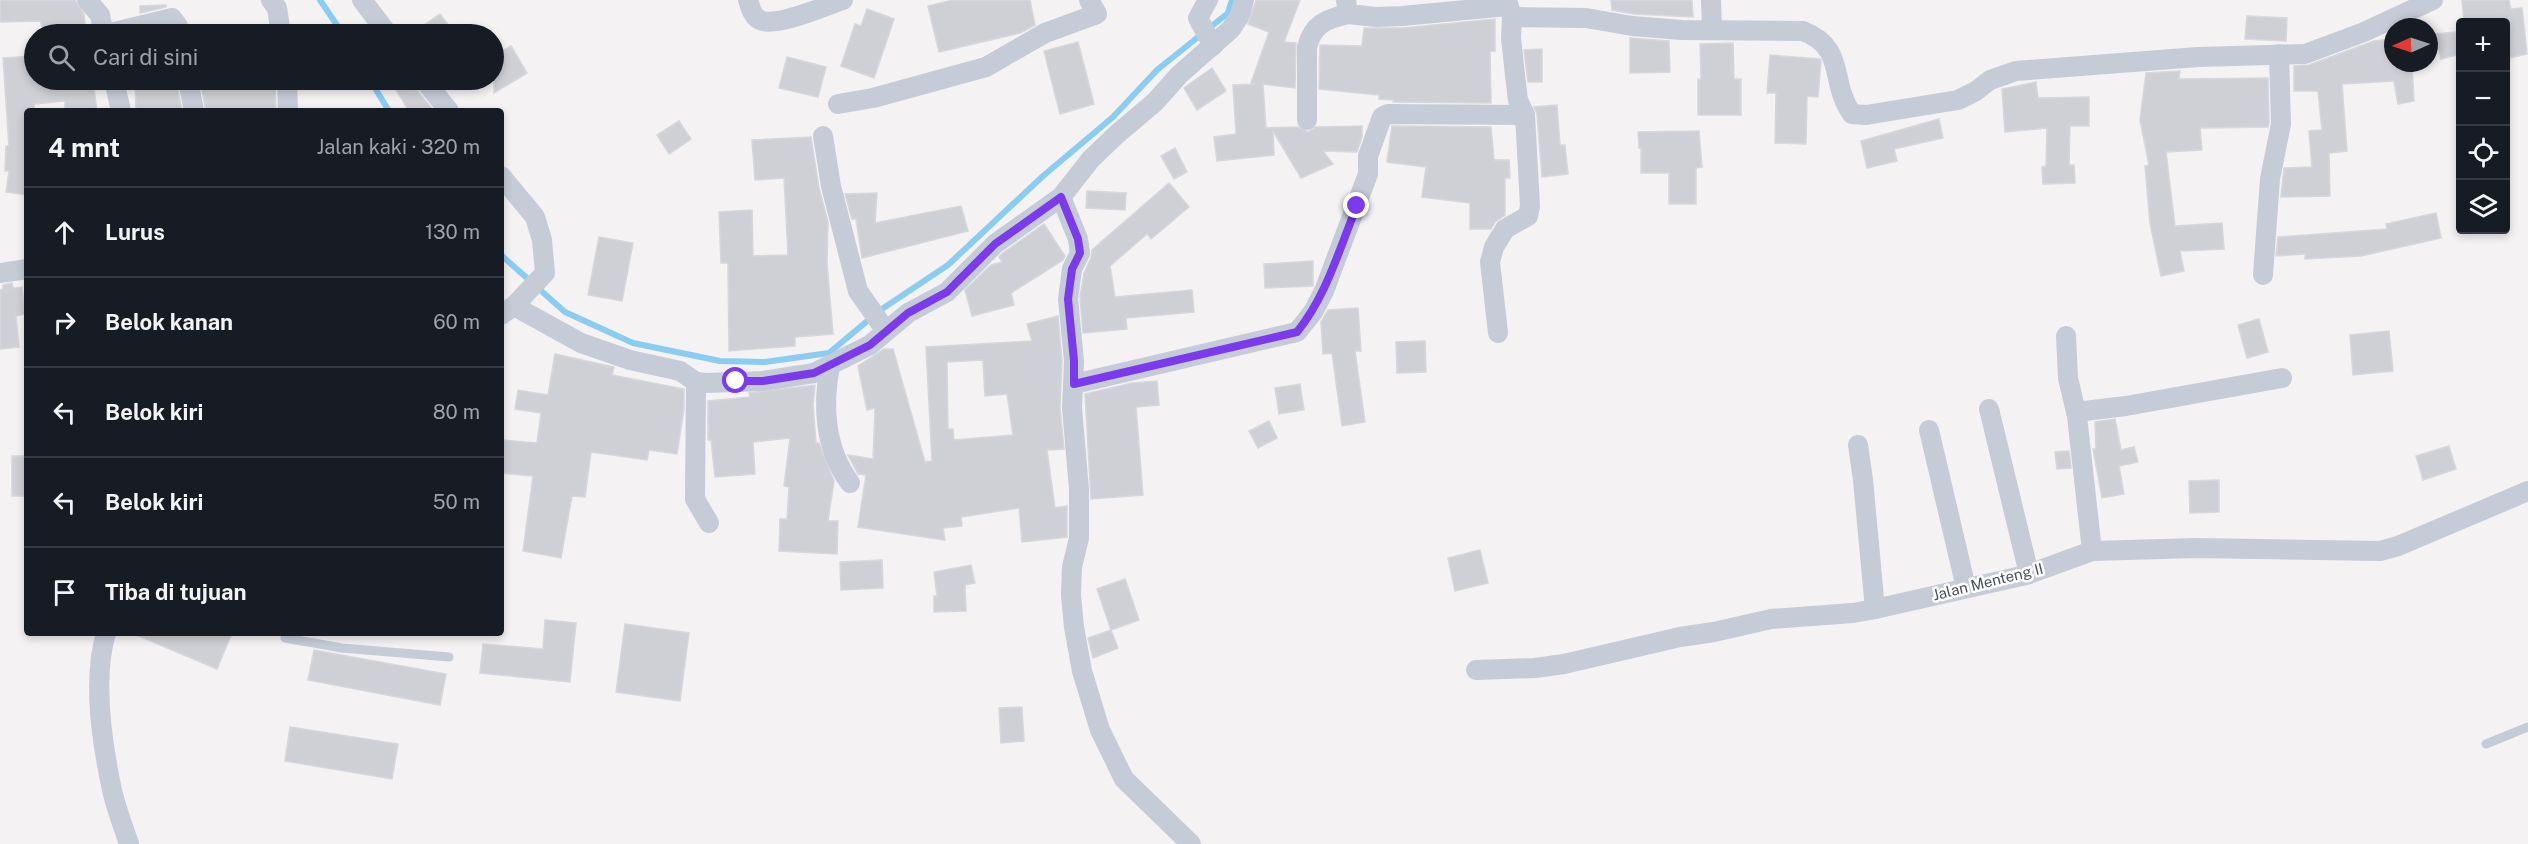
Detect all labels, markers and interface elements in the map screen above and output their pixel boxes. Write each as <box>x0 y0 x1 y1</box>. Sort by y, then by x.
north arrow <box>2384 18 2438 72</box>
map controls <box>2456 18 2510 234</box>
button: + <box>2456 18 2510 72</box>
search box <box>24 24 504 90</box>
icon: search <box>45 41 78 74</box>
text: Cari di sini <box>93 44 198 70</box>
button: − <box>2456 72 2510 126</box>
button: locate <box>2456 126 2510 180</box>
text: 4 mnt <box>48 132 120 163</box>
text: Jalan kaki · 320 m <box>316 135 480 159</box>
button: layers <box>2456 180 2510 234</box>
route end <box>1343 192 1369 218</box>
icon: ahead <box>48 216 81 249</box>
text: Lurus <box>105 219 165 245</box>
text: 130 m <box>425 220 480 244</box>
icon: right <box>48 306 81 339</box>
text: Belok kanan <box>105 309 233 335</box>
text: 60 m <box>433 310 480 334</box>
route start <box>722 367 748 393</box>
icon: left <box>48 396 81 429</box>
text: Belok kiri <box>105 399 203 425</box>
text: 80 m <box>433 400 480 424</box>
icon: left <box>48 486 81 519</box>
text: Belok kiri <box>105 489 203 515</box>
text: 50 m <box>433 490 480 514</box>
street label: Jalan Menteng II <box>1931 560 2045 603</box>
icon: arrive <box>48 576 81 609</box>
text: Tiba di tujuan <box>105 579 246 605</box>

